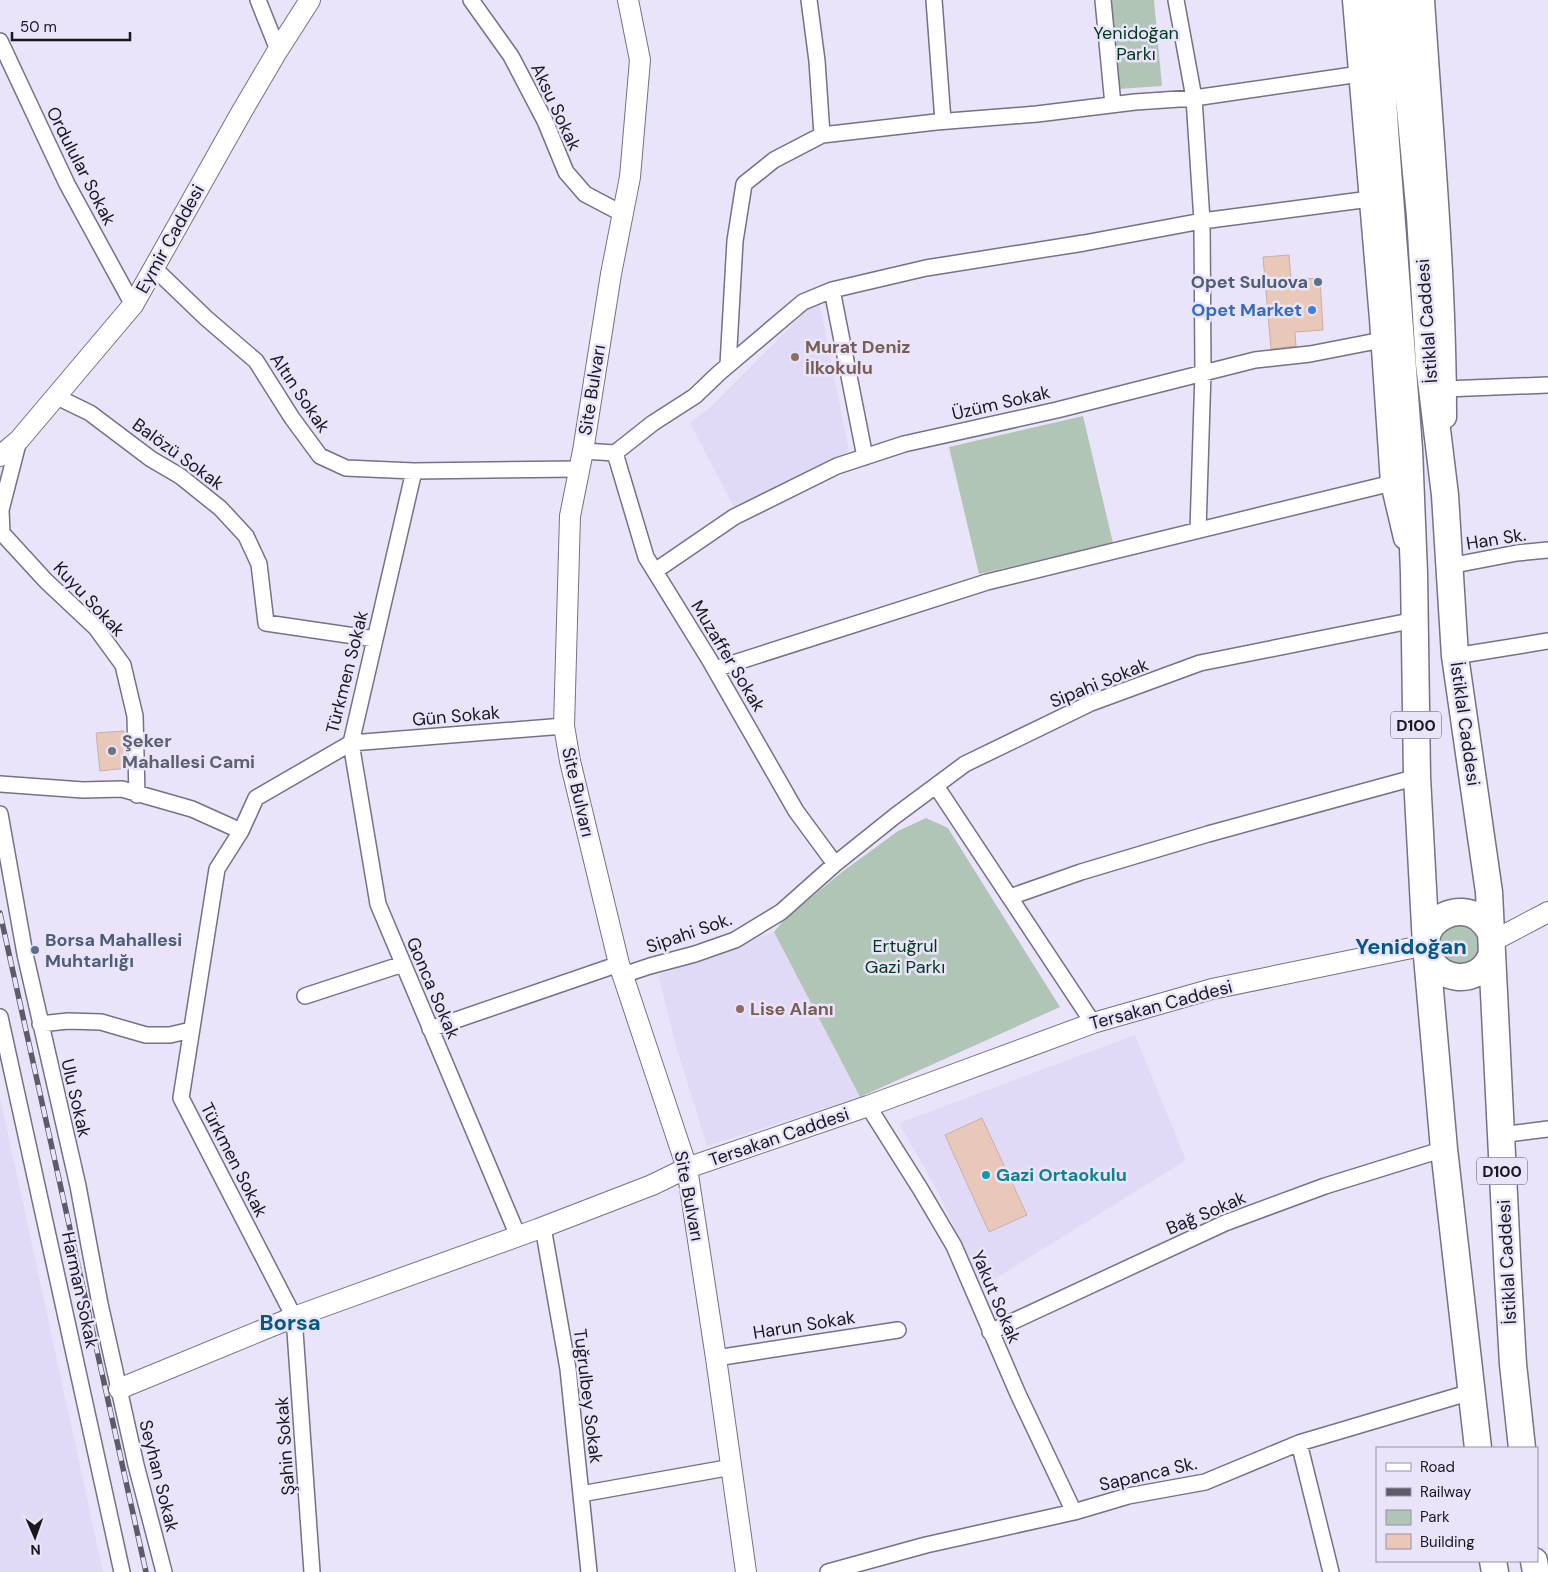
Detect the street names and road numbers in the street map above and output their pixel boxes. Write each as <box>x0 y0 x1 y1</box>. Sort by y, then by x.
street label: Aksu Sokak <box>525 60 587 154</box>
street label: Ordulular Sokak <box>41 102 121 230</box>
street label: Eymir Caddesi <box>130 180 210 298</box>
street label: İstiklal Caddesi <box>1411 258 1443 384</box>
street label: Site Bulvarı <box>573 343 611 437</box>
street label: Altın Sokak <box>265 349 335 437</box>
street label: Üzüm Sokak <box>950 380 1052 426</box>
street label: Balözü Sokak <box>127 413 229 495</box>
street label: Han Sk. <box>1464 522 1528 556</box>
street label: Kuyu Sokak <box>48 556 130 642</box>
street label: Muzaffer Sokak <box>685 596 771 716</box>
street label: Türkmen Sokak <box>320 608 374 736</box>
street label: Sipahi Sokak <box>1046 652 1152 714</box>
street label: İstiklal Caddesi <box>1444 661 1486 787</box>
street label: Gün Sokak <box>411 700 501 732</box>
road number: D100 <box>1391 712 1441 738</box>
street label: Site Bulvarı <box>556 745 600 839</box>
street label: Sipahi Sok. <box>643 907 735 959</box>
street label: Gonca Sokak <box>401 933 465 1043</box>
street label: Tersakan Caddesi <box>1087 974 1235 1036</box>
street label: Ulu Sokak <box>55 1056 97 1140</box>
street label: Türkmen Sokak <box>195 1099 273 1221</box>
street label: Tersakan Caddesi <box>706 1102 852 1172</box>
street label: Site Bulvarı <box>669 1149 709 1243</box>
road number: D100 <box>1477 1158 1527 1184</box>
street label: Bağ Sokak <box>1162 1185 1250 1241</box>
street label: İstiklal Caddesi <box>1492 1199 1522 1325</box>
street label: Harman Sokak <box>56 1229 104 1351</box>
street label: Yakut Sokak <box>966 1247 1026 1347</box>
street label: Harun Sokak <box>751 1305 857 1345</box>
street label: Tuğrulbey Sokak <box>568 1327 608 1465</box>
street label: Şahin Sokak <box>270 1396 300 1496</box>
street label: Seyhan Sokak <box>133 1418 185 1534</box>
street label: Sapanca Sk. <box>1097 1451 1199 1497</box>

